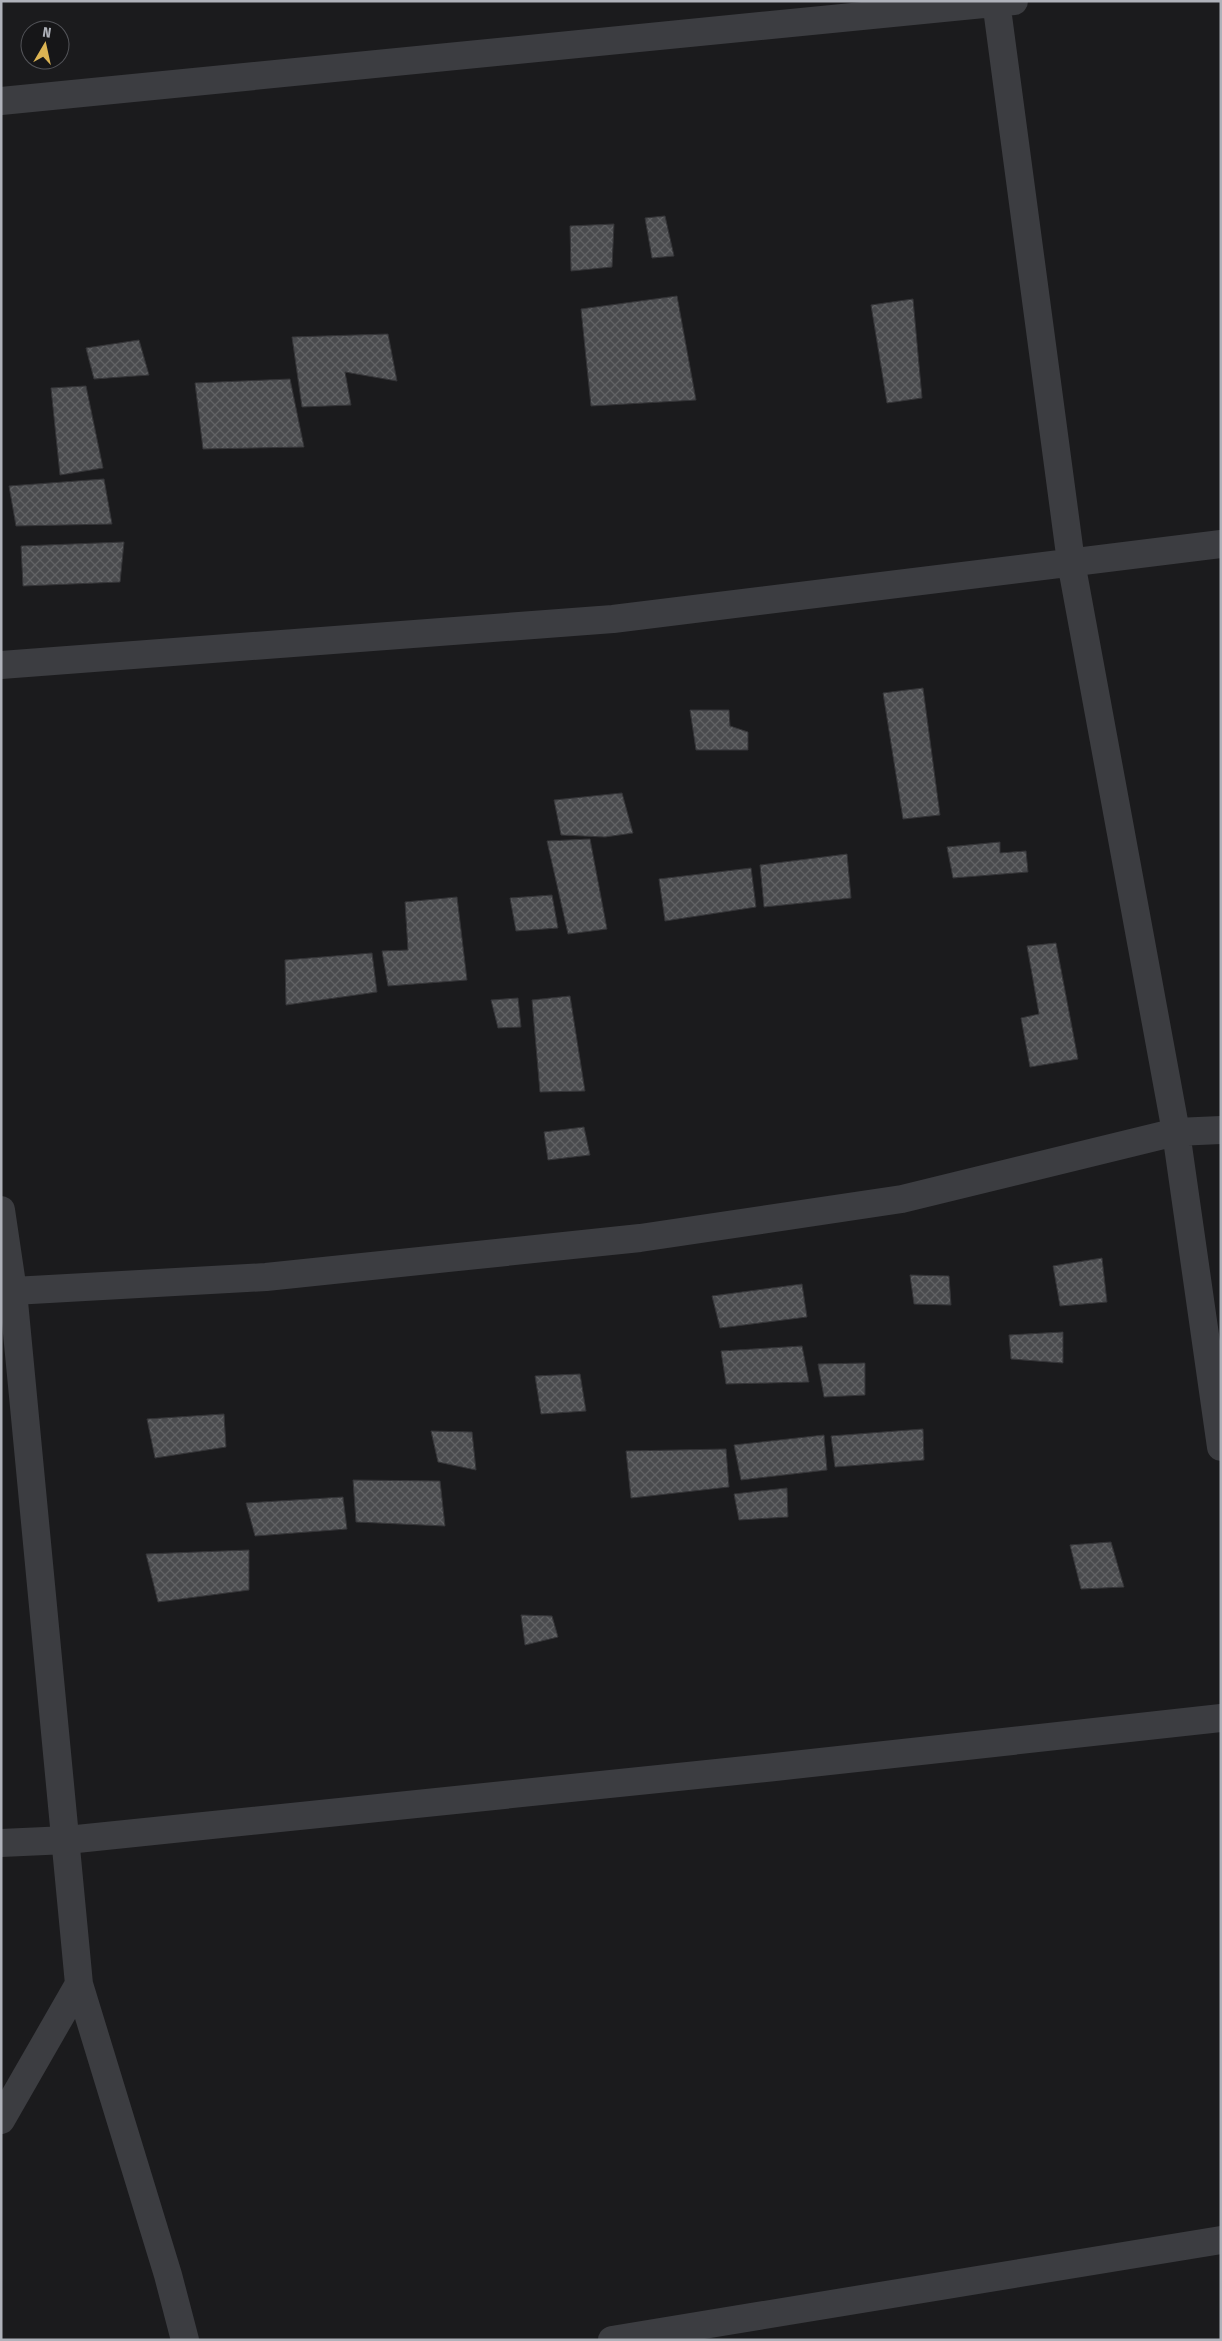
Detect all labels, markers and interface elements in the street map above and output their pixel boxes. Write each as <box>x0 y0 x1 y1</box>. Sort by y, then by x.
north arrow <box>20 20 70 70</box>
text: N <box>41 24 52 42</box>

